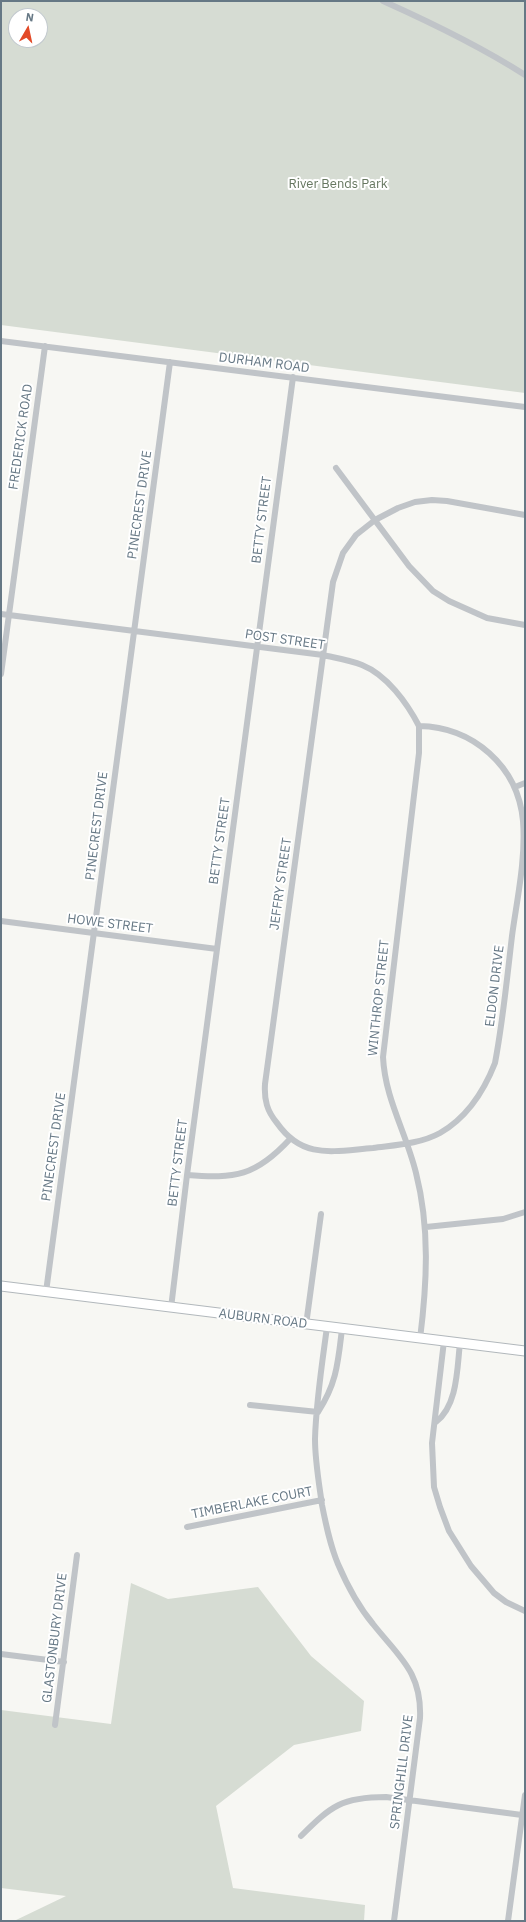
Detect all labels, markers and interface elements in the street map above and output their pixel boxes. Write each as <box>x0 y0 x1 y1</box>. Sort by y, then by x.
north arrow <box>8 8 48 48</box>
text: N <box>25 10 35 25</box>
park label: River Bends Park <box>288 176 388 192</box>
street label: DURHAM ROAD <box>218 350 310 376</box>
street label: FREDERICK ROAD <box>6 383 36 491</box>
street label: PINECREST DRIVE <box>125 450 155 560</box>
street label: BETTY STREET <box>249 475 275 565</box>
street label: POST STREET <box>244 627 326 653</box>
street label: PINECREST DRIVE <box>83 771 111 881</box>
street label: BETTY STREET <box>206 796 234 886</box>
street label: JEFFRY STREET <box>267 837 295 931</box>
street label: HOWE STREET <box>66 911 154 937</box>
street label: WINTHROP STREET <box>365 939 393 1057</box>
street label: ELDON DRIVE <box>482 944 508 1028</box>
street label: PINECREST DRIVE <box>39 1092 69 1202</box>
street label: BETTY STREET <box>165 1118 191 1208</box>
street label: AUBURN ROAD <box>218 1306 308 1332</box>
street label: TIMBERLAKE COURT <box>190 1484 314 1522</box>
street label: GLASTONBURY DRIVE <box>39 1572 71 1704</box>
street label: SPRINGHILL DRIVE <box>387 1714 417 1830</box>

